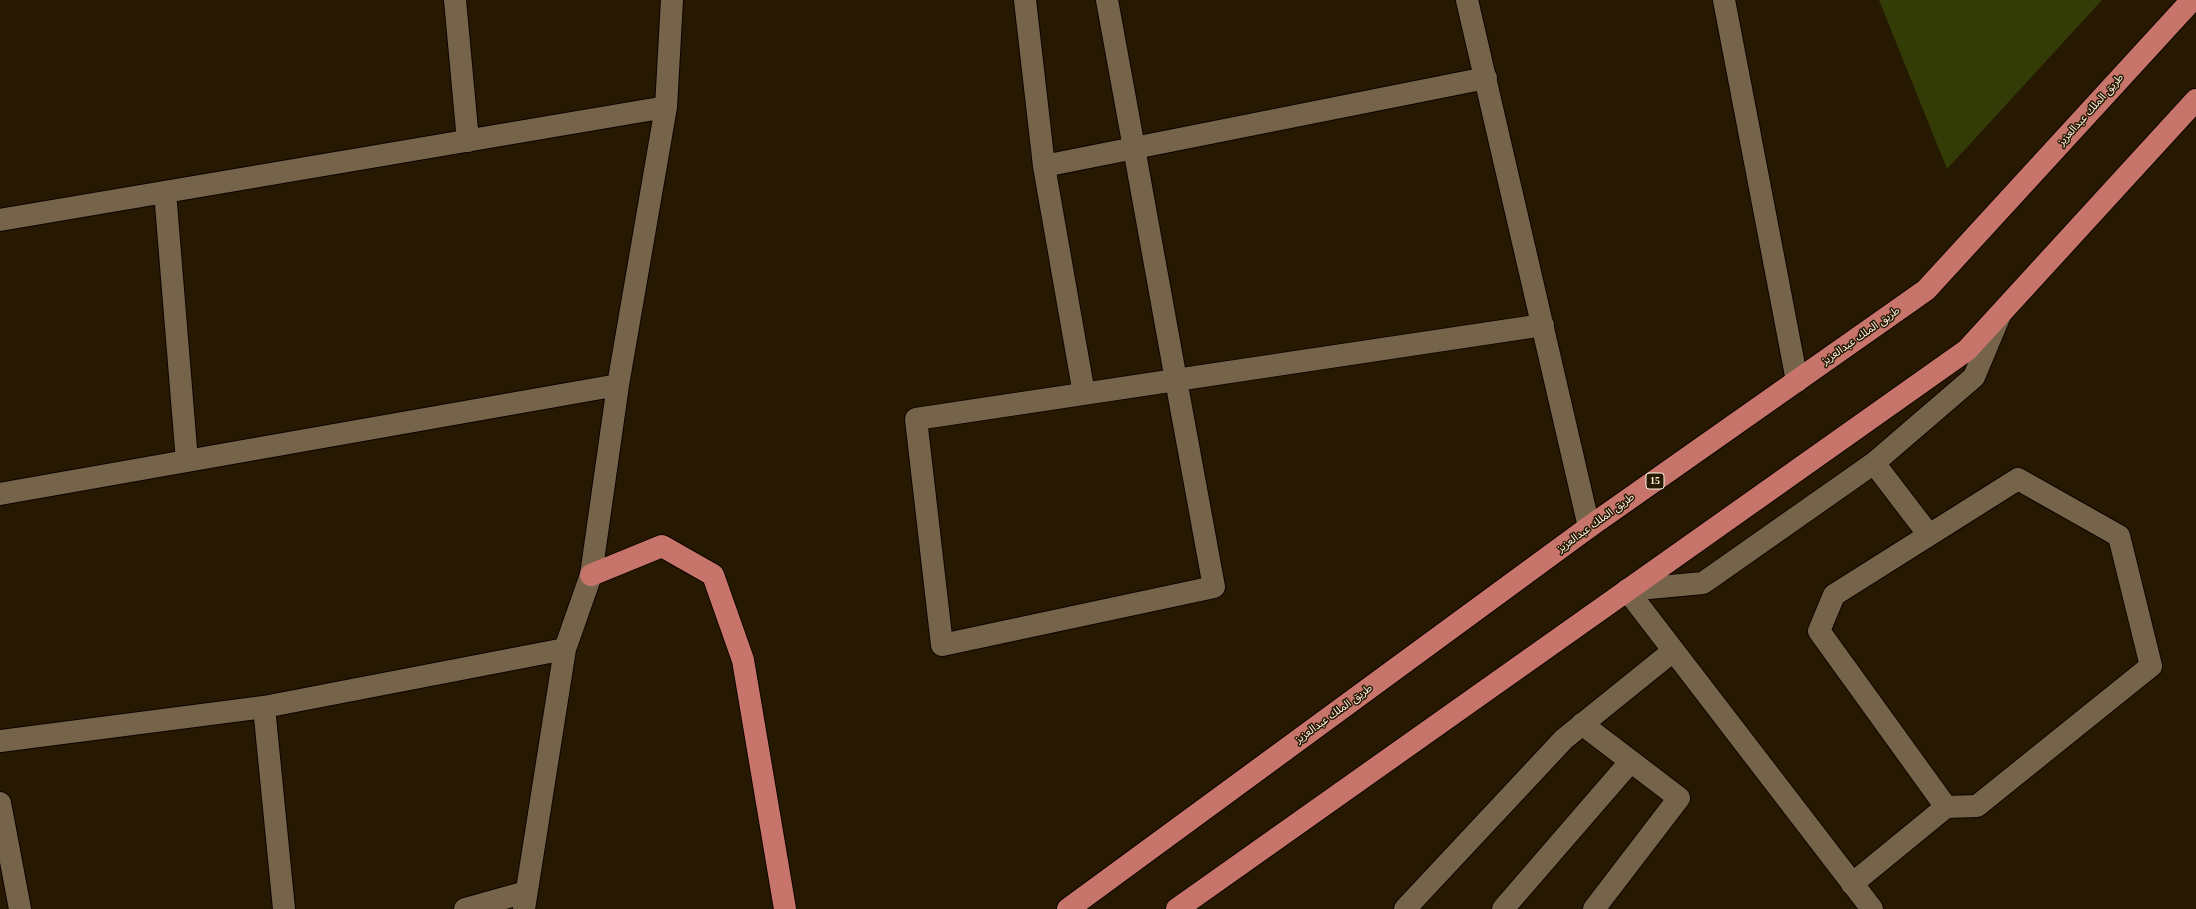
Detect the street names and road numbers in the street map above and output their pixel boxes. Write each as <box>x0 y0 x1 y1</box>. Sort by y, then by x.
street label: طريق الملك عبدالعزيز <box>2055 71 2127 149</box>
street label: طريق الملك عبدالعزيز <box>1819 304 1903 368</box>
road number: 15 <box>1646 473 1664 489</box>
street label: طريق الملك عبدالعزيز <box>1555 490 1637 556</box>
street label: طريق الملك عبدالعزيز <box>1293 681 1375 747</box>

